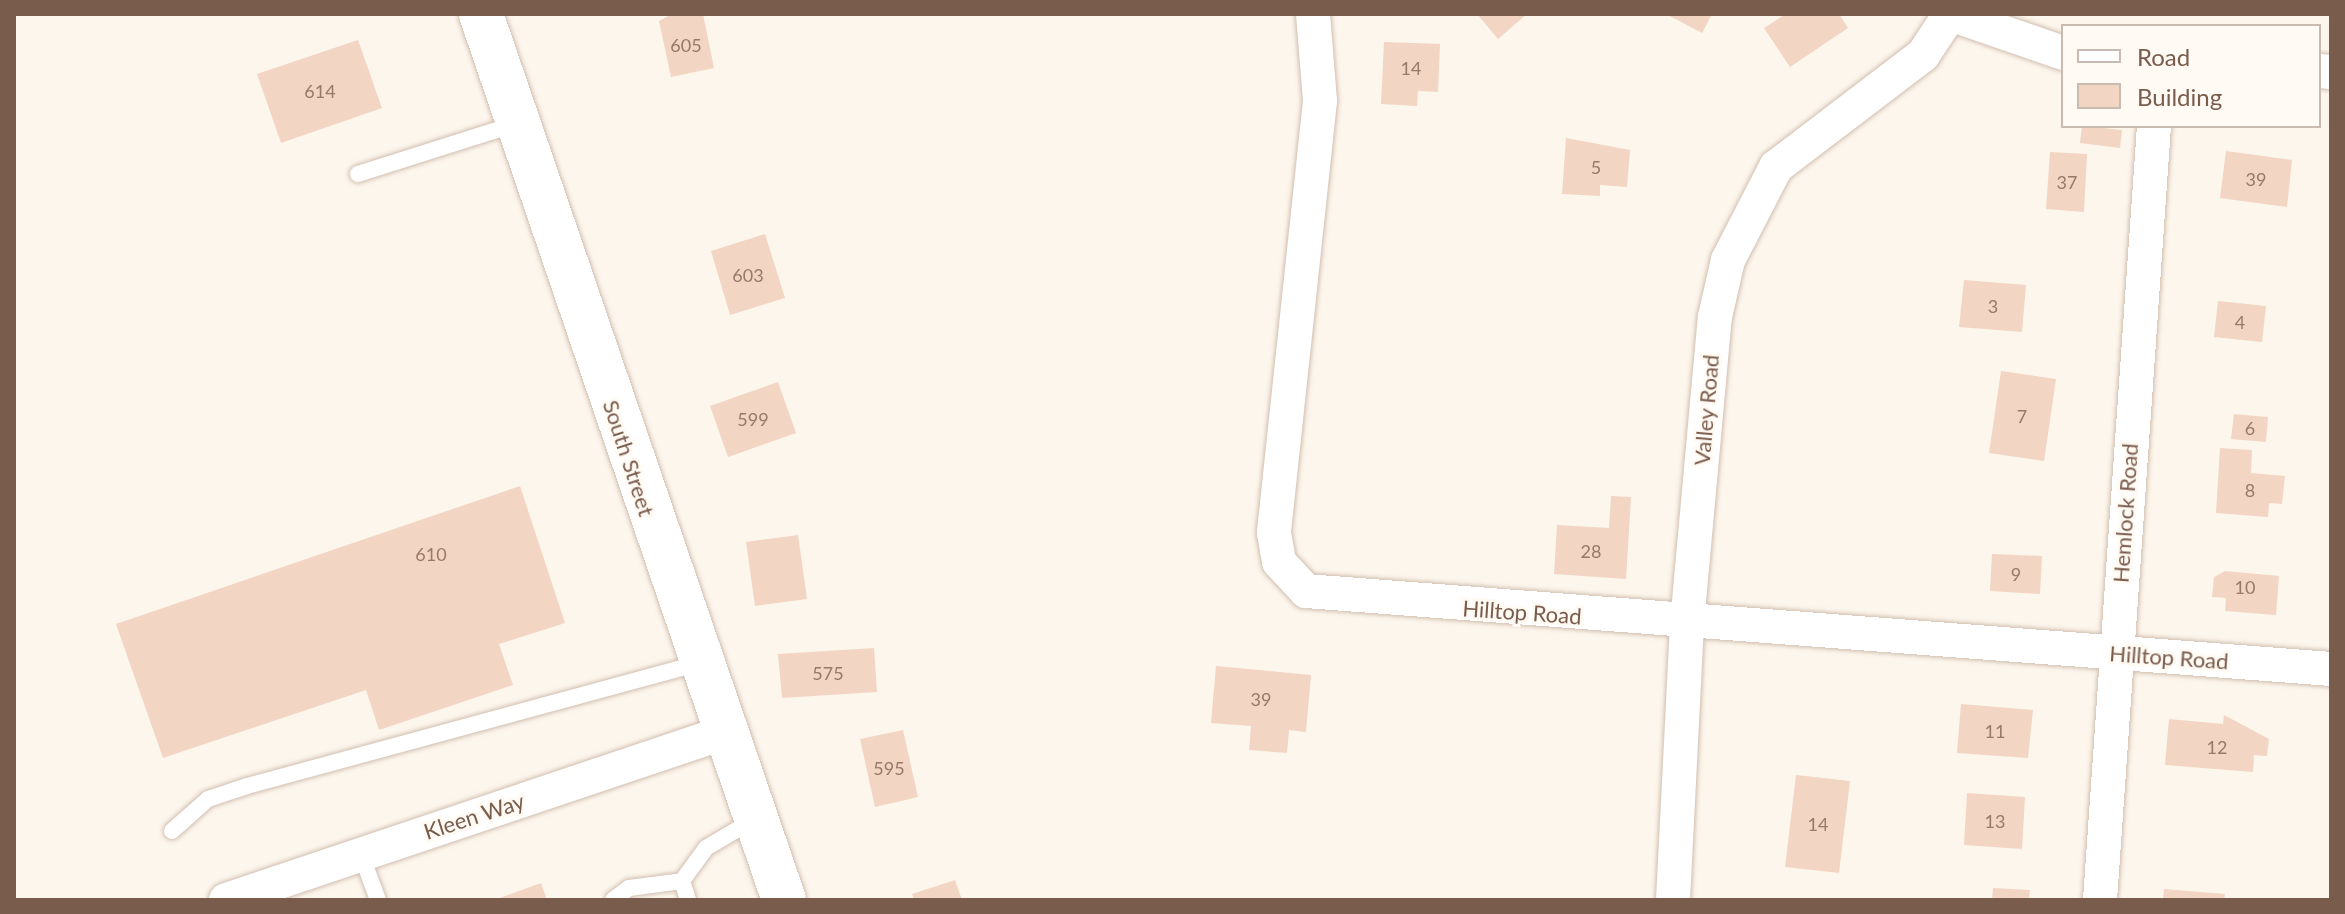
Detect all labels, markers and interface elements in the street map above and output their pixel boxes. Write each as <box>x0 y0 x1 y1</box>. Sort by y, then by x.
legend <box>2061 24 2321 128</box>
house number: 605 <box>670 34 702 56</box>
text: Road <box>2137 42 2190 71</box>
house number: 14 <box>1401 57 1421 79</box>
house number: 614 <box>304 80 336 102</box>
text: Building <box>2137 82 2222 111</box>
house number: 5 <box>1591 156 1601 178</box>
house number: 39 <box>2246 168 2266 190</box>
house number: 37 <box>2057 171 2077 193</box>
house number: 603 <box>732 264 764 286</box>
house number: 3 <box>1988 295 1998 317</box>
house number: 4 <box>2235 311 2245 333</box>
street label: Valley Road <box>1688 353 1724 467</box>
street label: South Street <box>598 397 660 519</box>
house number: 7 <box>2017 405 2027 427</box>
house number: 599 <box>737 408 769 430</box>
house number: 6 <box>2245 417 2255 439</box>
street label: Hemlock Road <box>2107 442 2143 584</box>
house number: 8 <box>2245 479 2255 501</box>
house number: 28 <box>1581 540 1601 562</box>
house number: 610 <box>415 543 447 565</box>
house number: 9 <box>2011 563 2021 585</box>
house number: 10 <box>2235 576 2255 598</box>
street label: Hilltop Road <box>1462 595 1582 629</box>
street label: Hilltop Road <box>2109 640 2229 674</box>
house number: 575 <box>812 662 844 684</box>
house number: 39 <box>1251 688 1271 710</box>
house number: 11 <box>1985 720 2005 742</box>
house number: 12 <box>2207 736 2227 758</box>
house number: 595 <box>873 757 905 779</box>
street label: Kleen Way <box>420 787 528 845</box>
house number: 13 <box>1985 810 2005 832</box>
house number: 14 <box>1808 813 1828 835</box>

